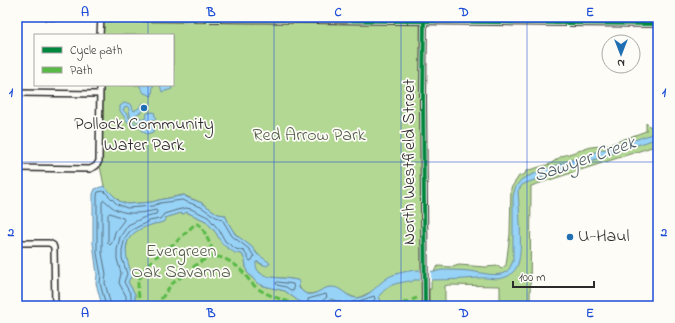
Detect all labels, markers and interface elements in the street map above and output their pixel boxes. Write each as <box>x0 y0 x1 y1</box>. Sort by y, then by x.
text: A <box>81 3 89 22</box>
text: B <box>206 3 216 22</box>
text: C <box>334 3 342 22</box>
text: D <box>458 3 469 22</box>
text: E <box>586 3 594 22</box>
legend <box>34 34 174 86</box>
north arrow <box>601 34 641 74</box>
text: Cycle path <box>70 42 122 61</box>
text: N <box>617 55 625 71</box>
text: Path <box>70 62 93 80</box>
street label: North Westfield Street <box>397 79 423 245</box>
text: 1 <box>9 83 14 102</box>
text: 1 <box>662 83 667 102</box>
marker: Pollock Community Water Park <box>139 103 149 113</box>
place label: Pollock Community Water Park <box>74 112 214 159</box>
park label: Red Arrow Park <box>252 123 366 149</box>
water label: Sawyer Creek <box>530 130 640 190</box>
text: 2 <box>7 223 15 242</box>
text: 2 <box>660 223 668 242</box>
place label: U-Haul <box>578 224 630 250</box>
marker: U-Haul <box>565 232 575 242</box>
park label: Evergreen Oak Savanna <box>131 239 231 286</box>
scale bar <box>513 263 594 289</box>
text: 100 m <box>519 269 546 287</box>
text: A <box>81 304 89 323</box>
text: B <box>206 304 216 323</box>
text: C <box>334 304 342 323</box>
text: D <box>458 304 469 323</box>
text: E <box>586 304 594 323</box>

